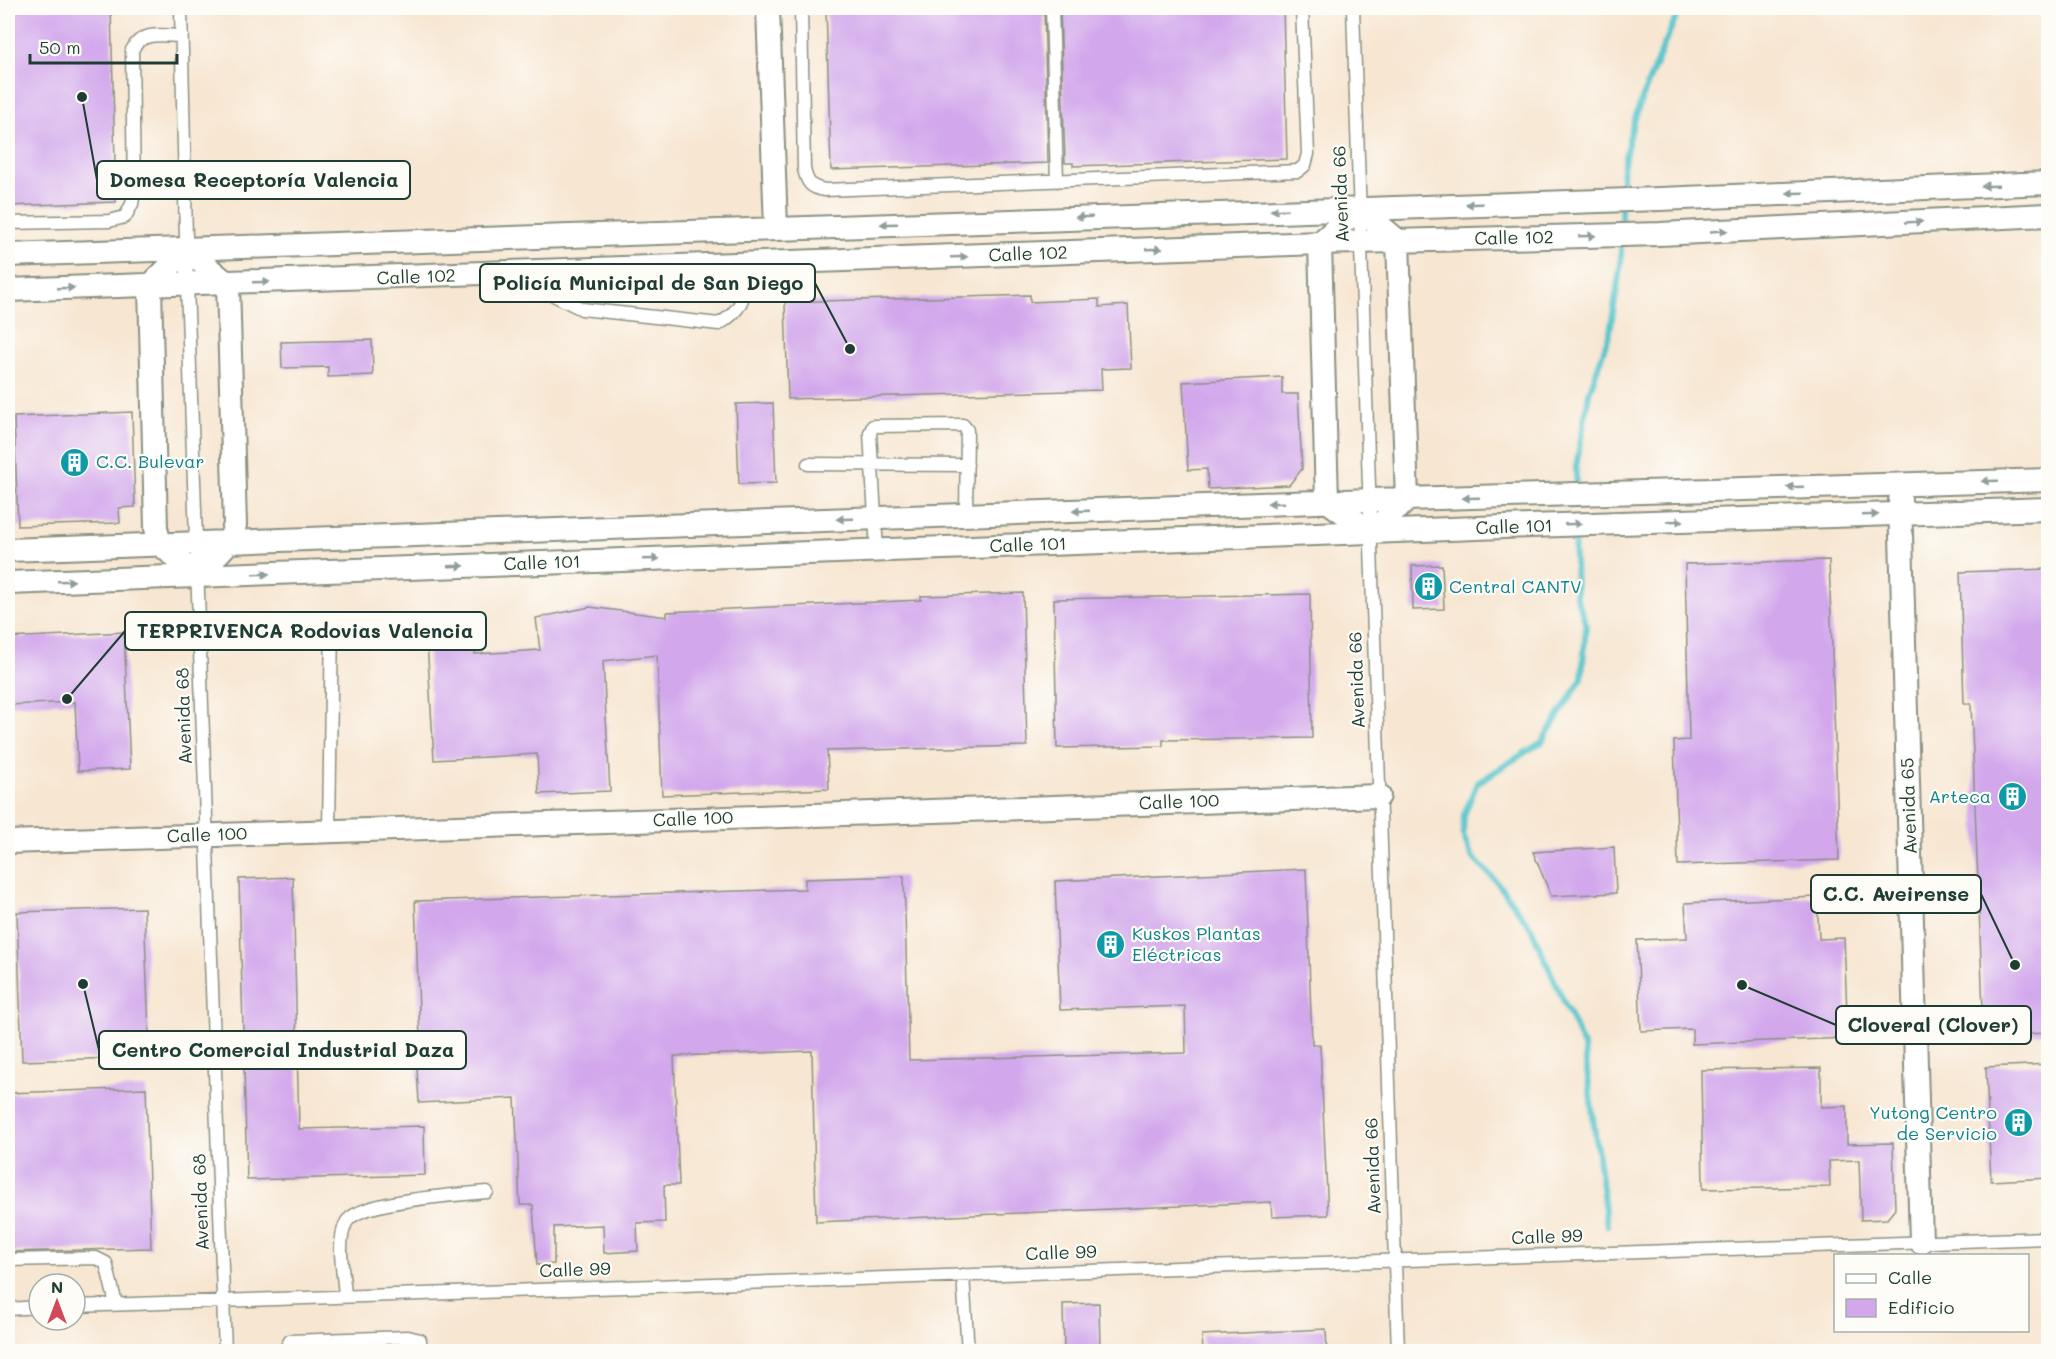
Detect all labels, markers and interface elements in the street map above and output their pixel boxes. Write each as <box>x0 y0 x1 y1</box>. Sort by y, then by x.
scale bar <box>30 27 177 65</box>
text: 50 m <box>39 35 81 59</box>
street label: Avenida 66 <box>1326 145 1354 243</box>
callout: Domesa Receptoría Valencia <box>97 161 410 199</box>
text: Domesa Receptoría Valencia <box>109 166 399 192</box>
one-way arrow <box>1981 181 2000 190</box>
one-way arrow <box>1786 189 1805 198</box>
one-way arrow <box>1464 199 1483 208</box>
one-way arrow <box>1269 206 1288 215</box>
one-way arrow <box>1075 213 1094 222</box>
one-way arrow <box>1904 217 1923 226</box>
one-way arrow <box>880 219 899 229</box>
street label: Calle 102 <box>1474 224 1554 250</box>
one-way arrow <box>1709 227 1728 236</box>
one-way arrow <box>1578 231 1597 241</box>
street label: Calle 102 <box>988 240 1068 266</box>
one-way arrow <box>1145 245 1164 254</box>
one-way arrow <box>950 252 969 261</box>
street label: Calle 102 <box>376 263 456 289</box>
callout: Policía Municipal de San Diego <box>480 264 815 302</box>
text: Policía Municipal de San Diego <box>493 269 803 295</box>
one-way arrow <box>251 278 270 287</box>
one-way arrow <box>56 284 75 293</box>
building icon: C.C. Bulevar <box>59 446 91 478</box>
place label: C.C. Bulevar <box>96 449 205 473</box>
one-way arrow <box>1981 477 2000 486</box>
one-way arrow <box>1786 482 1805 492</box>
one-way arrow <box>1462 493 1481 503</box>
one-way arrow <box>1267 499 1286 508</box>
one-way arrow <box>1072 506 1091 515</box>
one-way arrow <box>1860 510 1879 520</box>
street label: Calle 101 <box>1475 513 1553 539</box>
one-way arrow <box>835 515 854 524</box>
one-way arrow <box>1665 517 1684 526</box>
one-way arrow <box>1564 520 1583 529</box>
street label: Calle 101 <box>989 531 1067 557</box>
street label: Calle 101 <box>503 549 581 575</box>
one-way arrow <box>641 554 660 564</box>
one-way arrow <box>446 562 465 571</box>
one-way arrow <box>251 569 270 578</box>
building icon: Central CANTV <box>1412 571 1444 603</box>
place label: Central CANTV <box>1449 574 1582 598</box>
one-way arrow <box>56 576 75 586</box>
callout: TERPRIVENCA Rodovias Valencia <box>125 612 486 650</box>
text: TERPRIVENCA Rodovias Valencia <box>137 617 473 643</box>
street label: Avenida 66 <box>1342 631 1370 729</box>
street label: Avenida 68 <box>169 667 197 765</box>
street label: Avenida 65 <box>1894 757 1922 855</box>
building icon: Arteca <box>1996 781 2028 813</box>
place label: Arteca <box>1929 784 1991 808</box>
street label: Calle 100 <box>1138 788 1219 814</box>
street label: Calle 100 <box>652 805 733 831</box>
street label: Calle 100 <box>166 821 247 847</box>
callout: C.C. Aveirense <box>1811 875 1981 913</box>
text: C.C. Aveirense <box>1823 880 1969 906</box>
place label: Kuskos Plantas Eléctricas <box>1132 921 1261 966</box>
building icon: Kuskos Plantas Eléctricas <box>1095 928 1127 960</box>
callout: Cloveral (Clover) <box>1836 1006 2031 1044</box>
text: Cloveral (Clover) <box>1847 1011 2019 1037</box>
callout: Centro Comercial Industrial Daza <box>99 1031 466 1069</box>
text: Centro Comercial Industrial Daza <box>112 1036 454 1062</box>
place label: Yutong Centro de Servicio <box>1869 1100 1997 1145</box>
building icon: Yutong Centro de Servicio <box>2002 1107 2034 1139</box>
street label: Avenida 66 <box>1358 1117 1386 1215</box>
street label: Avenida 68 <box>186 1153 214 1251</box>
street label: Calle 99 <box>1511 1223 1583 1249</box>
street label: Calle 99 <box>1025 1239 1097 1265</box>
legend <box>1834 1254 2029 1332</box>
street label: Calle 99 <box>539 1256 611 1282</box>
text: Calle <box>1888 1265 1932 1289</box>
north arrow <box>27 1272 87 1332</box>
text: N <box>51 1276 63 1297</box>
text: Edificio <box>1888 1295 1955 1319</box>

